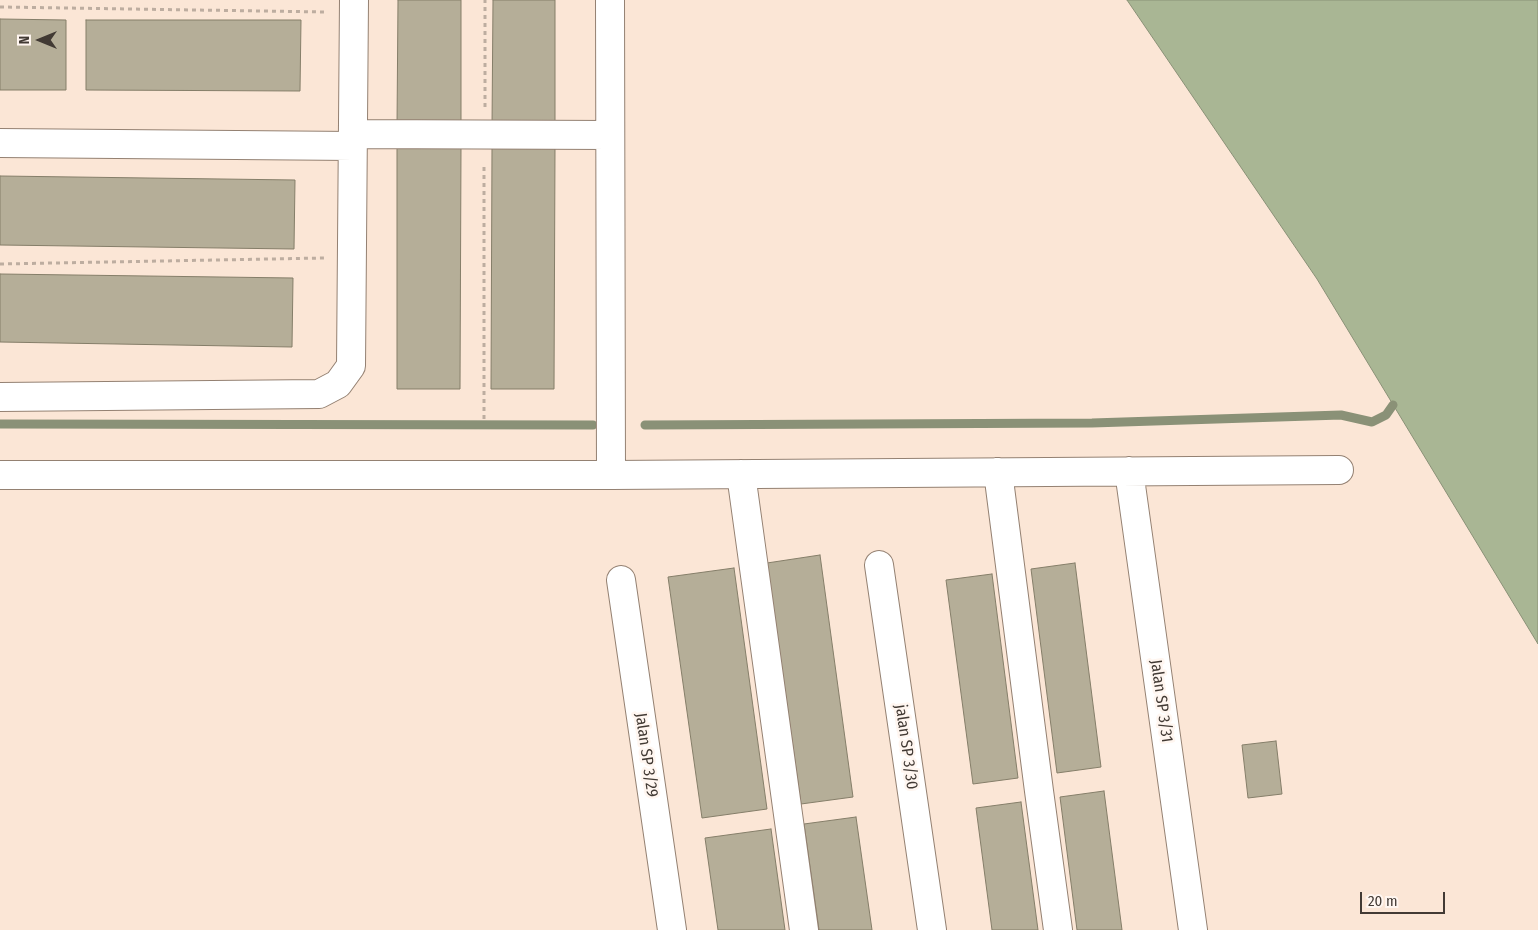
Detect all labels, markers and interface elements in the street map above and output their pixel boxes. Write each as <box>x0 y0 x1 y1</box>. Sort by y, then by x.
north arrow <box>15 15 65 65</box>
text: N <box>16 36 33 44</box>
street label: Jalan SP 3/31 <box>1146 658 1176 744</box>
street label: jalan SP 3/30 <box>891 703 921 791</box>
street label: Jalan SP 3/29 <box>631 712 661 798</box>
scale bar <box>1363 882 1448 914</box>
text: 20 m <box>1368 892 1398 910</box>

